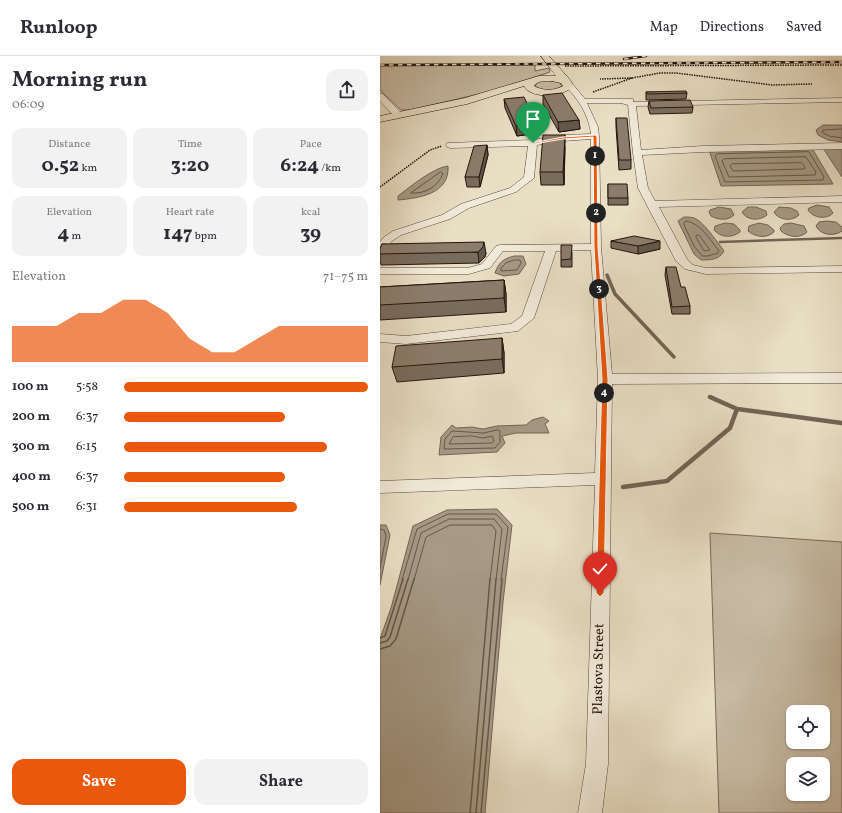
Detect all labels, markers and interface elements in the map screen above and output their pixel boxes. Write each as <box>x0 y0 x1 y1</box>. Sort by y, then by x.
text: Runloop <box>20 15 97 41</box>
text: Map <box>650 18 678 37</box>
text: Directions <box>700 18 764 37</box>
text: Saved <box>786 18 822 37</box>
text: Morning run <box>12 65 147 96</box>
button: share <box>326 69 368 111</box>
text: 06:09 <box>12 96 44 114</box>
pin <box>516 102 550 143</box>
icon: arrive <box>522 108 544 130</box>
text: Distance <box>48 137 90 152</box>
text: Time <box>178 137 202 152</box>
text: Pace <box>300 137 322 152</box>
pin: 1 <box>585 146 605 166</box>
text: 1 <box>593 148 597 163</box>
text: 0.52 <box>41 152 79 180</box>
text: 3:20 <box>171 152 209 180</box>
text: 6:24 <box>280 152 319 180</box>
text: km <box>79 161 97 176</box>
text: /km <box>319 161 341 176</box>
pin: 2 <box>586 203 606 223</box>
text: Elevation <box>46 205 92 220</box>
text: Heart rate <box>166 205 214 220</box>
text: kcal <box>301 205 320 220</box>
text: 2 <box>593 205 599 220</box>
text: 4 <box>57 220 69 248</box>
text: 147 <box>163 220 193 248</box>
text: 39 <box>300 220 321 248</box>
text: m <box>69 229 81 244</box>
text: bpm <box>193 229 217 244</box>
text: Elevation <box>12 268 66 286</box>
text: 71–75 m <box>323 268 368 286</box>
pin: 3 <box>589 279 609 299</box>
text: 3 <box>596 281 602 296</box>
text: 100 m <box>12 378 49 396</box>
text: 5:58 <box>76 378 98 396</box>
pin: 4 <box>594 383 614 403</box>
text: 4 <box>601 385 607 400</box>
text: 200 m <box>12 408 50 426</box>
text: 6:37 <box>76 408 99 426</box>
text: 300 m <box>12 438 50 456</box>
text: 6:15 <box>76 438 97 456</box>
text: 400 m <box>12 468 51 486</box>
text: 6:37 <box>76 468 99 486</box>
text: 500 m <box>12 498 49 516</box>
text: 6:31 <box>76 498 97 516</box>
pin <box>583 552 617 593</box>
icon: check <box>589 558 611 580</box>
street label: Plastova Street <box>589 623 609 715</box>
map controls <box>786 705 830 801</box>
button: locate <box>786 705 830 749</box>
button: layers <box>786 757 830 801</box>
button: Save <box>12 759 186 805</box>
button: Share <box>194 759 368 805</box>

